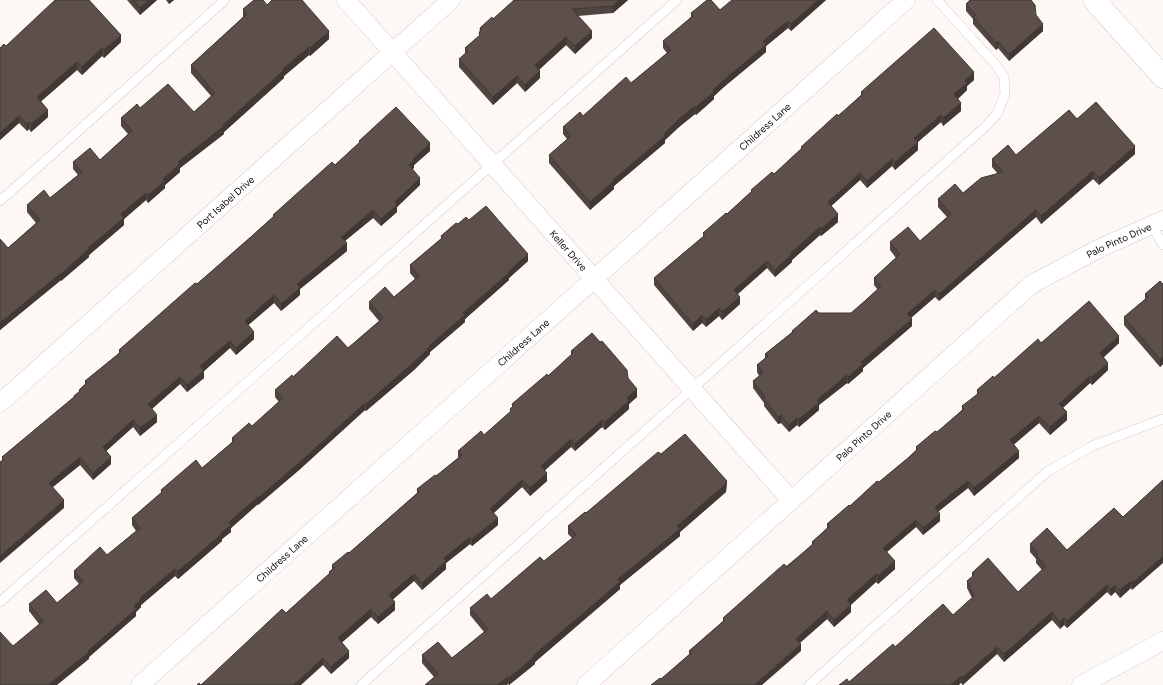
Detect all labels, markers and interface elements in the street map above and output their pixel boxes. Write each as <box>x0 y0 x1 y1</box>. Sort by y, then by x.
street label: Childress Lane <box>736 99 794 153</box>
street label: Port Isabel Drive <box>194 172 257 231</box>
street label: Palo Pinto Drive <box>1084 219 1154 261</box>
street label: Keller Drive <box>547 227 591 274</box>
street label: Childress Lane <box>494 315 552 369</box>
street label: Palo Pinto Drive <box>833 407 894 464</box>
street label: Childress Lane <box>253 531 311 585</box>

